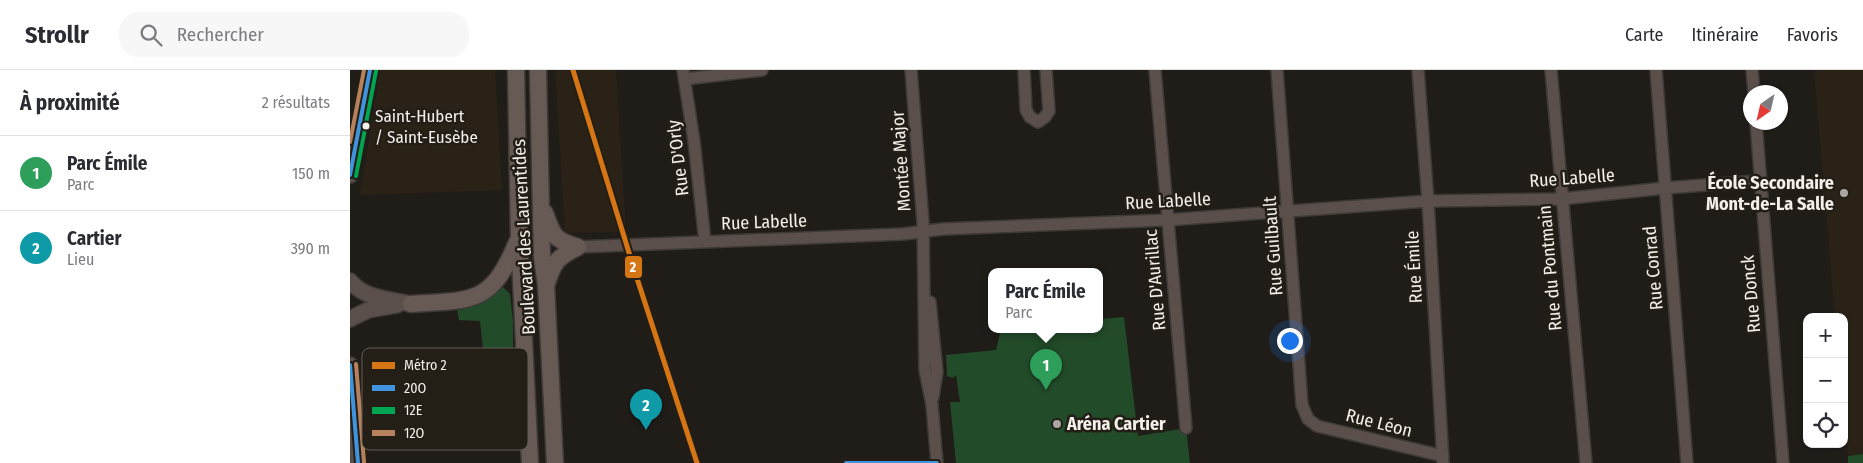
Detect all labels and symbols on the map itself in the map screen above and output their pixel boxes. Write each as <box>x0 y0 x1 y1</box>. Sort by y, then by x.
north arrow <box>1743 85 1788 130</box>
place label: Saint-Hubert / Saint-Eusèbe <box>375 106 478 148</box>
street label: Montée Major <box>886 109 915 212</box>
street label: Rue D'Orly <box>662 119 694 197</box>
marker: Saint-Hubert / Saint-Eusèbe <box>361 121 371 131</box>
street label: Boulevard des Laurentides <box>508 138 540 335</box>
street label: Rue Labelle <box>1528 164 1616 192</box>
place label: École Secondaire Mont-de-La Salle <box>1706 171 1834 215</box>
marker: École Secondaire Mont-de-La Salle <box>1838 187 1850 199</box>
street label: Rue Labelle <box>1125 188 1212 214</box>
street label: Rue Guilbault <box>1259 195 1287 296</box>
street label: Rue du Pontmain <box>1534 204 1566 332</box>
street label: Rue Labelle <box>721 210 807 234</box>
street label: Rue Conrad <box>1638 225 1668 311</box>
street label: Rue D'Aurillac <box>1140 228 1170 332</box>
street label: Rue Émile <box>1400 230 1427 304</box>
street label: Rue Donck <box>1737 254 1765 334</box>
line badge: 2 <box>624 255 643 279</box>
text: 2 <box>629 259 637 276</box>
your location <box>1277 328 1303 354</box>
legend <box>362 348 528 450</box>
pin: 1 <box>1030 349 1062 390</box>
text: Métro 2 <box>404 357 447 374</box>
text: 20O <box>404 380 426 397</box>
pin: 2 <box>630 389 662 430</box>
text: 12E <box>404 402 423 419</box>
street label: Rue Léon <box>1343 404 1415 442</box>
place label: Aréna Cartier <box>1066 413 1166 435</box>
marker: Aréna Cartier <box>1051 418 1063 430</box>
text: 12O <box>404 425 424 442</box>

